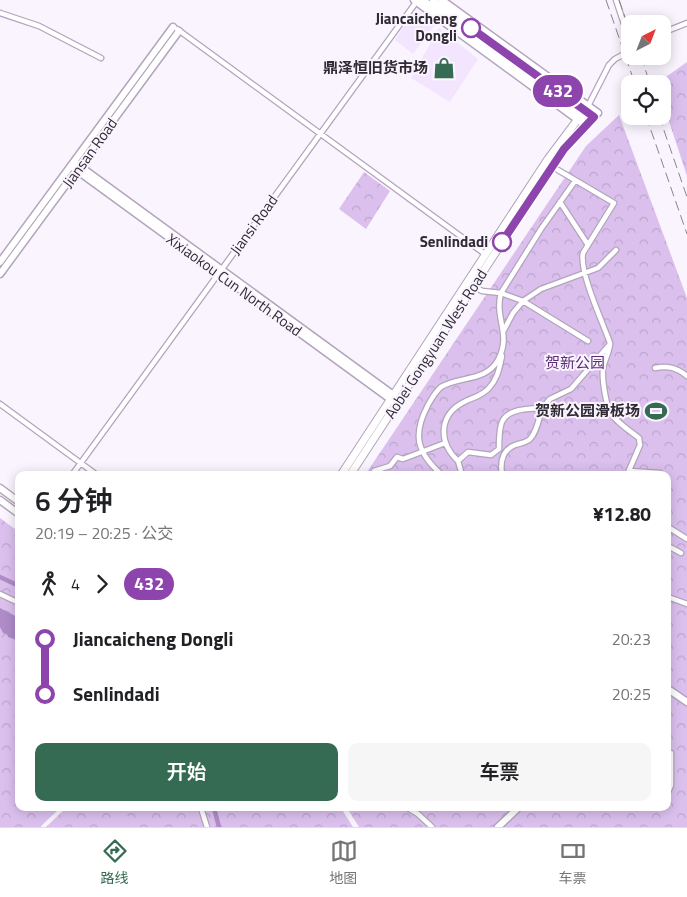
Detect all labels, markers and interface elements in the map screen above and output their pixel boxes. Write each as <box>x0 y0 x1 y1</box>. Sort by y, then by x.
place label: Jiancaicheng Dongli <box>375 7 457 47</box>
north arrow <box>621 15 671 65</box>
map controls <box>621 15 671 125</box>
marker: Jiancaicheng Dongli <box>461 18 481 38</box>
shop icon: 鼎泽恒旧货市场 <box>431 55 457 81</box>
place label: 鼎泽恒旧货市场 <box>323 56 428 79</box>
line badge: 432 <box>529 75 587 107</box>
button: locate <box>621 75 671 125</box>
text: 432 <box>543 77 573 104</box>
street label: Jiansan Road <box>56 113 123 192</box>
street label: Jiansi Road <box>224 190 283 259</box>
street label: Xixiaokou Cun North Road <box>162 227 307 342</box>
place label: Senlindadi <box>420 230 488 253</box>
marker: Senlindadi <box>492 232 512 252</box>
street label: Aobei Gongyuan West Road <box>378 264 493 423</box>
park label: 贺新公园 <box>545 351 605 374</box>
sports icon: 贺新公园滑板场 <box>643 398 669 424</box>
place label: 贺新公园滑板场 <box>535 399 640 422</box>
text: 6 分钟 <box>35 479 113 522</box>
text: ¥12.80 <box>593 499 651 528</box>
text: 20:19 – 20:25 · 公交 <box>35 521 173 545</box>
icon: walk <box>35 570 63 598</box>
icon: forward <box>88 570 116 598</box>
text: 432 <box>134 570 164 597</box>
text: 4 <box>71 572 80 596</box>
text: Jiancaicheng Dongli <box>73 624 233 653</box>
text: 20:23 <box>612 627 651 651</box>
text: Senlindadi <box>73 679 160 708</box>
text: 20:25 <box>612 682 651 706</box>
button: 开始 <box>35 743 338 801</box>
button: 车票 <box>348 743 651 801</box>
tab: 路线 <box>101 837 129 888</box>
tab: 地图 <box>330 837 358 888</box>
tab: 车票 <box>559 837 587 888</box>

